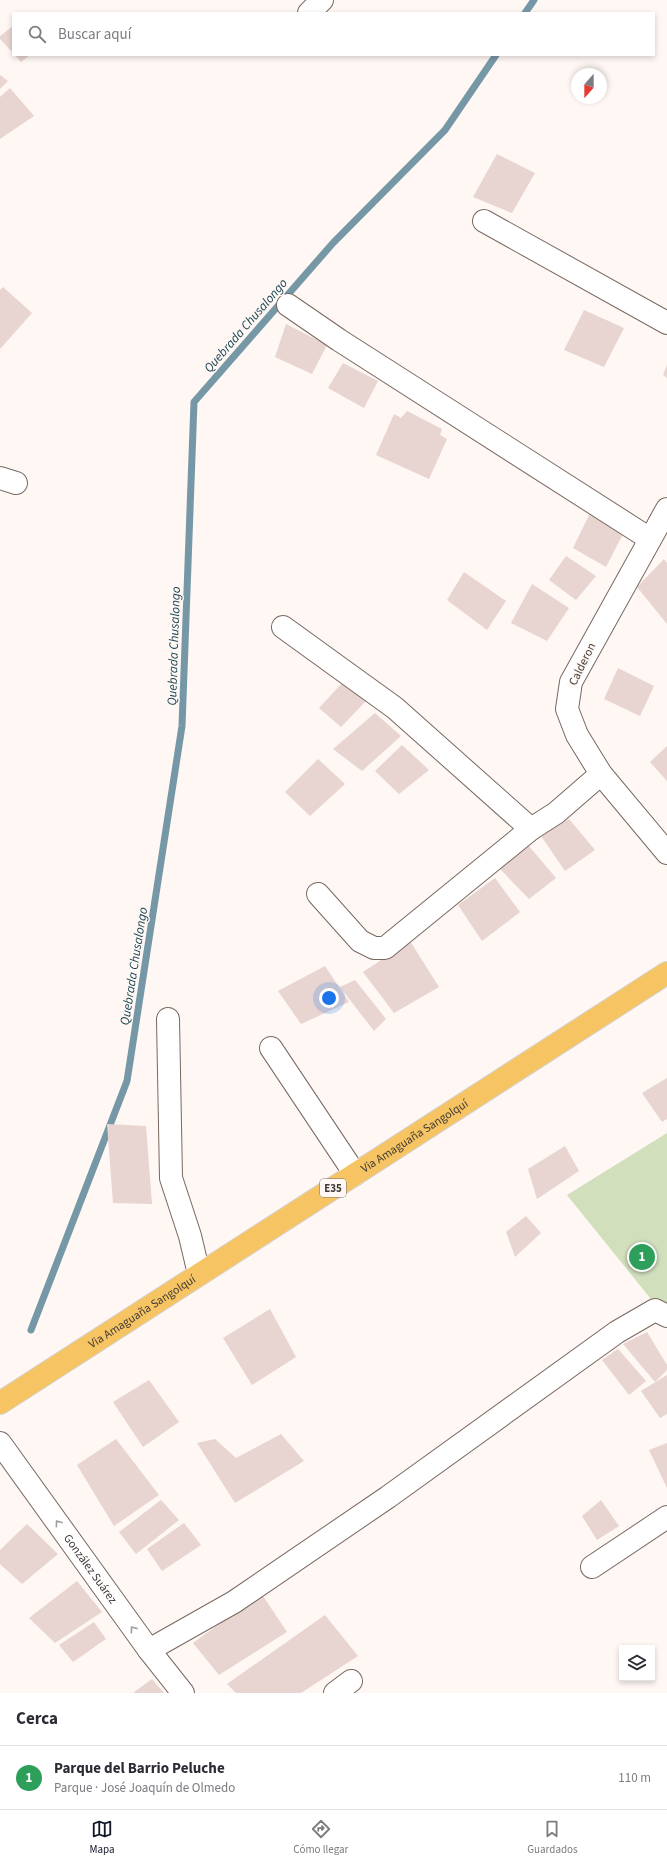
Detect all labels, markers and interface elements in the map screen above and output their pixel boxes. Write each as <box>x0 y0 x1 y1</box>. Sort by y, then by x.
search box <box>12 12 655 56</box>
icon: search <box>26 23 48 45</box>
text: Buscar aquí <box>58 24 131 45</box>
north arrow <box>571 68 607 104</box>
water label: Quebrada Chusalongo <box>200 275 292 377</box>
water label: Quebrada Chusalongo <box>163 586 185 706</box>
street label: Calderon <box>565 640 600 688</box>
water label: Quebrada Chusalongo <box>116 906 152 1026</box>
your location <box>319 988 339 1008</box>
street label: Via Amaguaña Sangolquí <box>358 1095 472 1177</box>
road number: E35 <box>320 1179 346 1197</box>
pin: 1 <box>629 1242 655 1272</box>
street label: Via Amaguaña Sangolquí <box>85 1270 200 1353</box>
one-way arrow <box>55 1521 62 1528</box>
street label: González Suárez <box>59 1531 121 1607</box>
one-way arrow <box>130 1626 138 1633</box>
map controls <box>619 1645 655 1681</box>
button: layers <box>619 1645 655 1681</box>
text: Cerca <box>16 1707 58 1731</box>
text: Parque del Barrio Peluche <box>54 1758 225 1779</box>
text: 1 <box>26 1769 32 1787</box>
text: 110 m <box>618 1769 651 1787</box>
text: Parque · José Joaquín de Olmedo <box>54 1779 235 1797</box>
tab: Mapa <box>89 1818 114 1857</box>
tab: Cómo llegar <box>293 1818 348 1857</box>
tab: Guardados <box>527 1818 578 1857</box>

